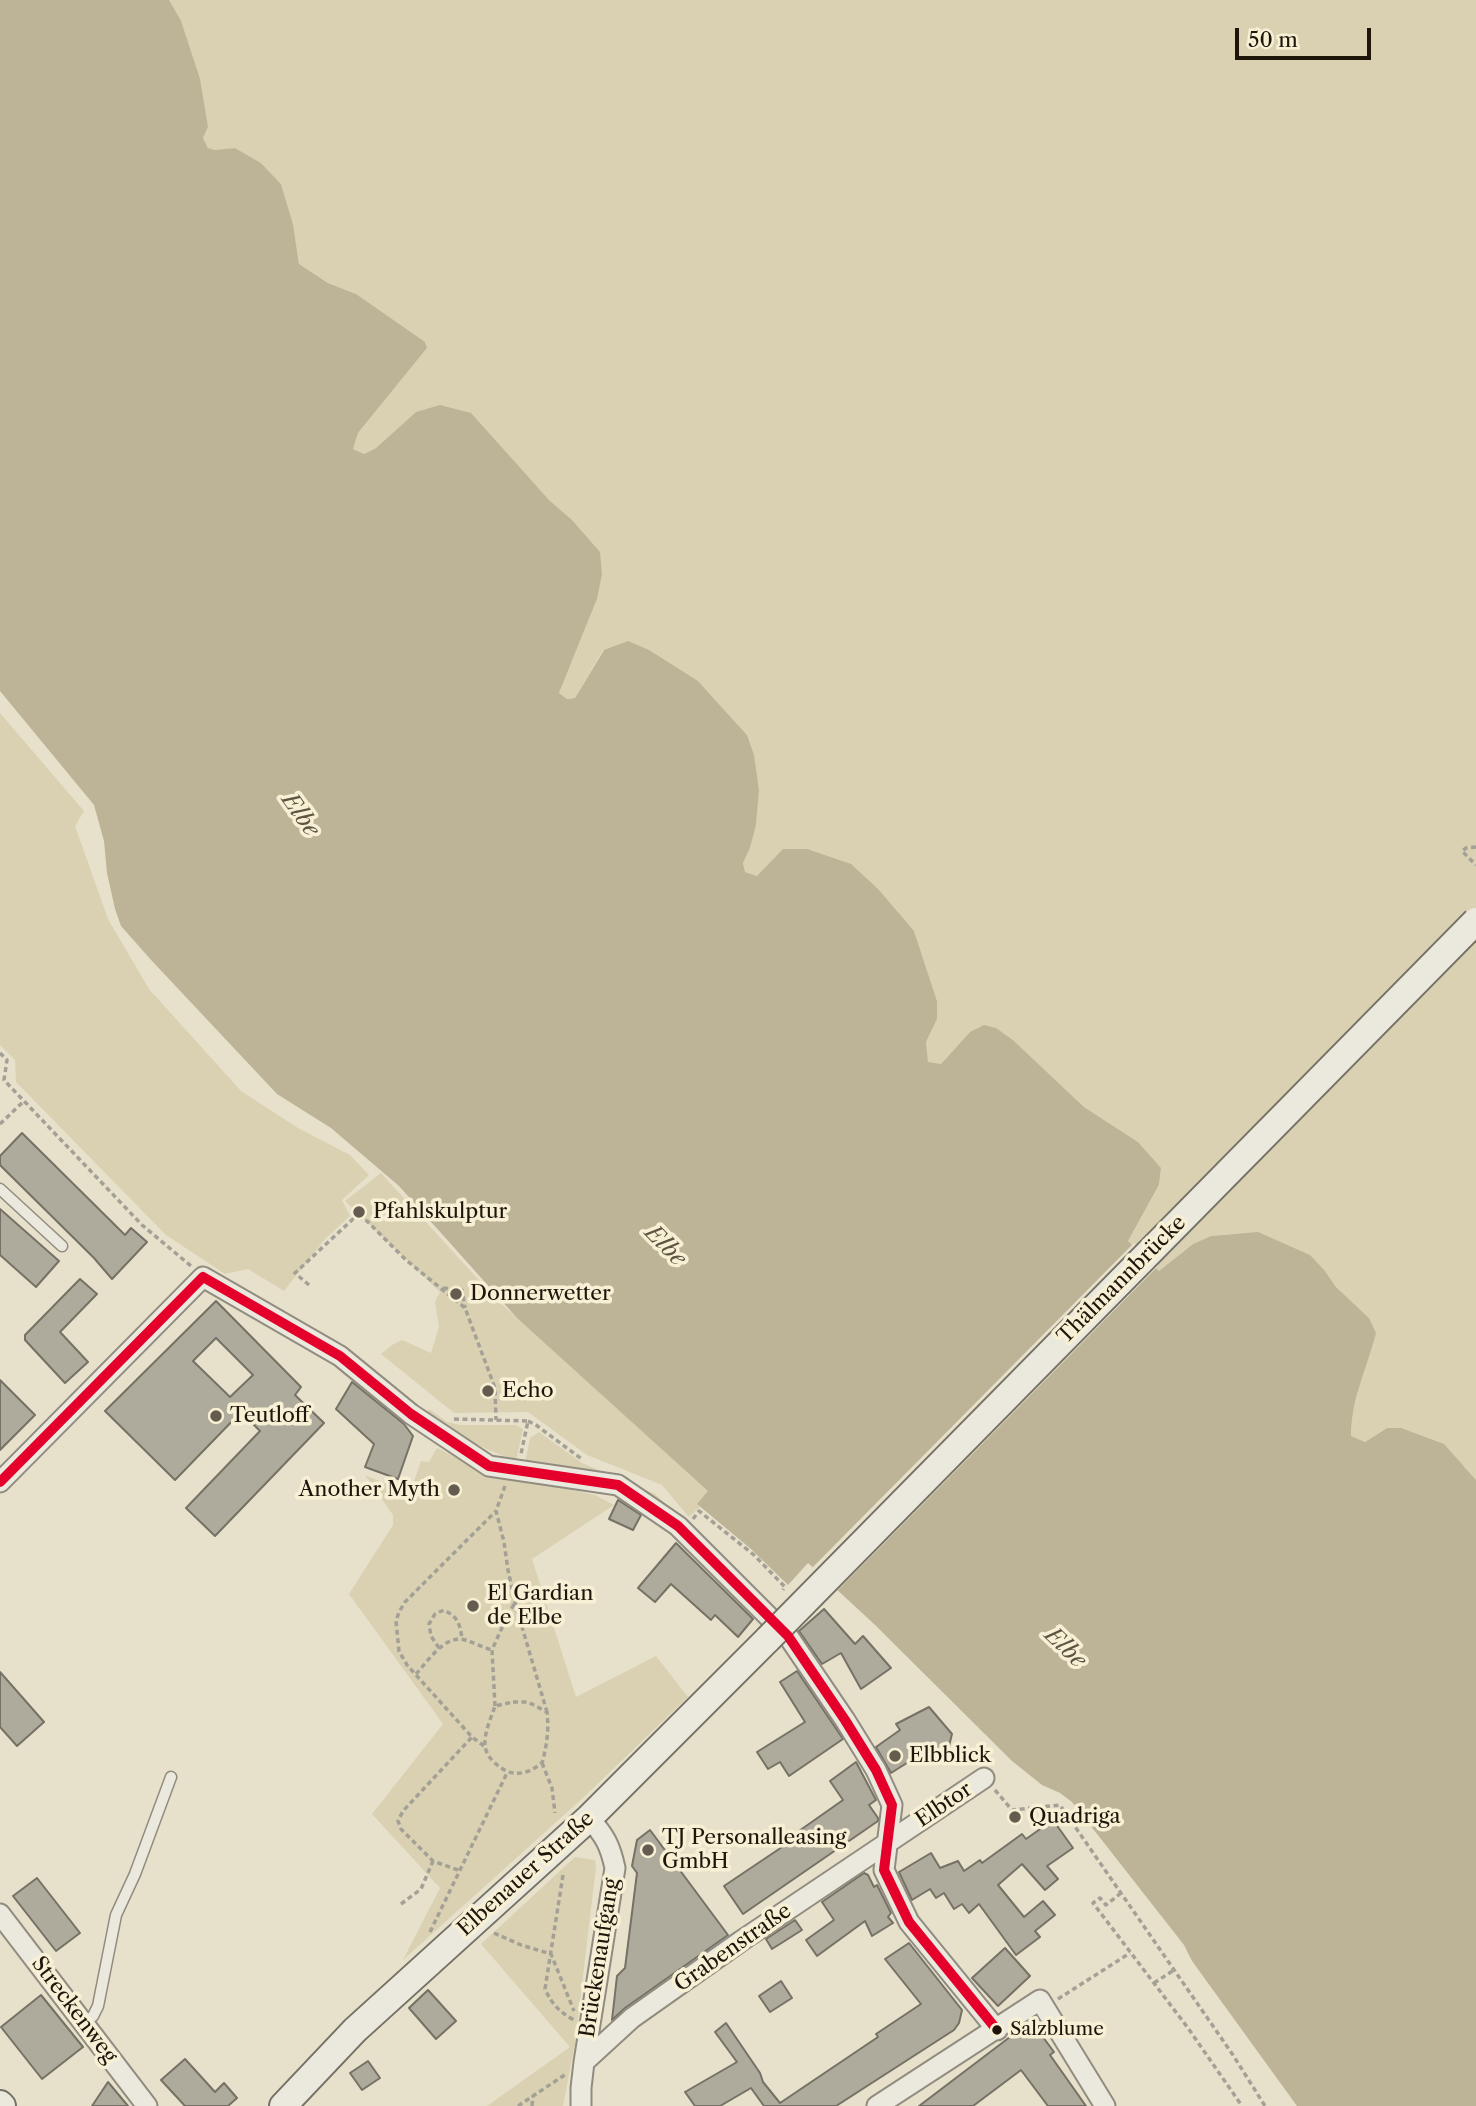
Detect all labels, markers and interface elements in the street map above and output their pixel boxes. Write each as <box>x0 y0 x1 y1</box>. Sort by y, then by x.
scale bar <box>1238 14 1374 58</box>
text: 50 m <box>1248 27 1298 52</box>
water label: Elbe <box>275 788 325 842</box>
place label: Pfahlskulptur <box>373 1199 507 1225</box>
marker: Pfahlskulptur <box>351 1204 367 1220</box>
street label: Thälmannbrücke <box>1053 1211 1191 1349</box>
water label: Elbe <box>639 1219 691 1273</box>
place label: Donnerwetter <box>470 1281 611 1307</box>
marker: Donnerwetter <box>448 1286 464 1302</box>
place label: Echo <box>502 1378 554 1404</box>
marker: Echo <box>480 1383 496 1399</box>
place label: Teutloff <box>230 1403 309 1429</box>
marker: Teutloff <box>208 1408 224 1424</box>
place label: Another Myth <box>299 1477 440 1503</box>
marker: Another Myth <box>446 1482 462 1498</box>
place label: El Gardian de Elbe <box>487 1581 593 1631</box>
marker: El Gardian de Elbe <box>465 1598 481 1614</box>
water label: Elbe <box>1038 1622 1092 1674</box>
place label: Elbblick <box>909 1743 991 1769</box>
marker: Elbblick <box>887 1748 903 1764</box>
street label: Elbtor <box>911 1777 977 1833</box>
place label: Quadriga <box>1029 1804 1121 1830</box>
street label: Elbenauer Straße <box>453 1806 599 1942</box>
marker: Quadriga <box>1007 1809 1023 1825</box>
place label: TJ Personalleasing GmbH <box>662 1825 846 1875</box>
marker: TJ Personalleasing GmbH <box>640 1842 656 1858</box>
street label: Brückenaufgang <box>575 1876 625 2040</box>
street label: Grabenstraße <box>670 1898 796 1998</box>
street label: Streckenweg <box>26 1952 122 2068</box>
place label: Salzblume <box>1010 2019 1104 2041</box>
marker: Salzblume <box>990 2023 1004 2037</box>

